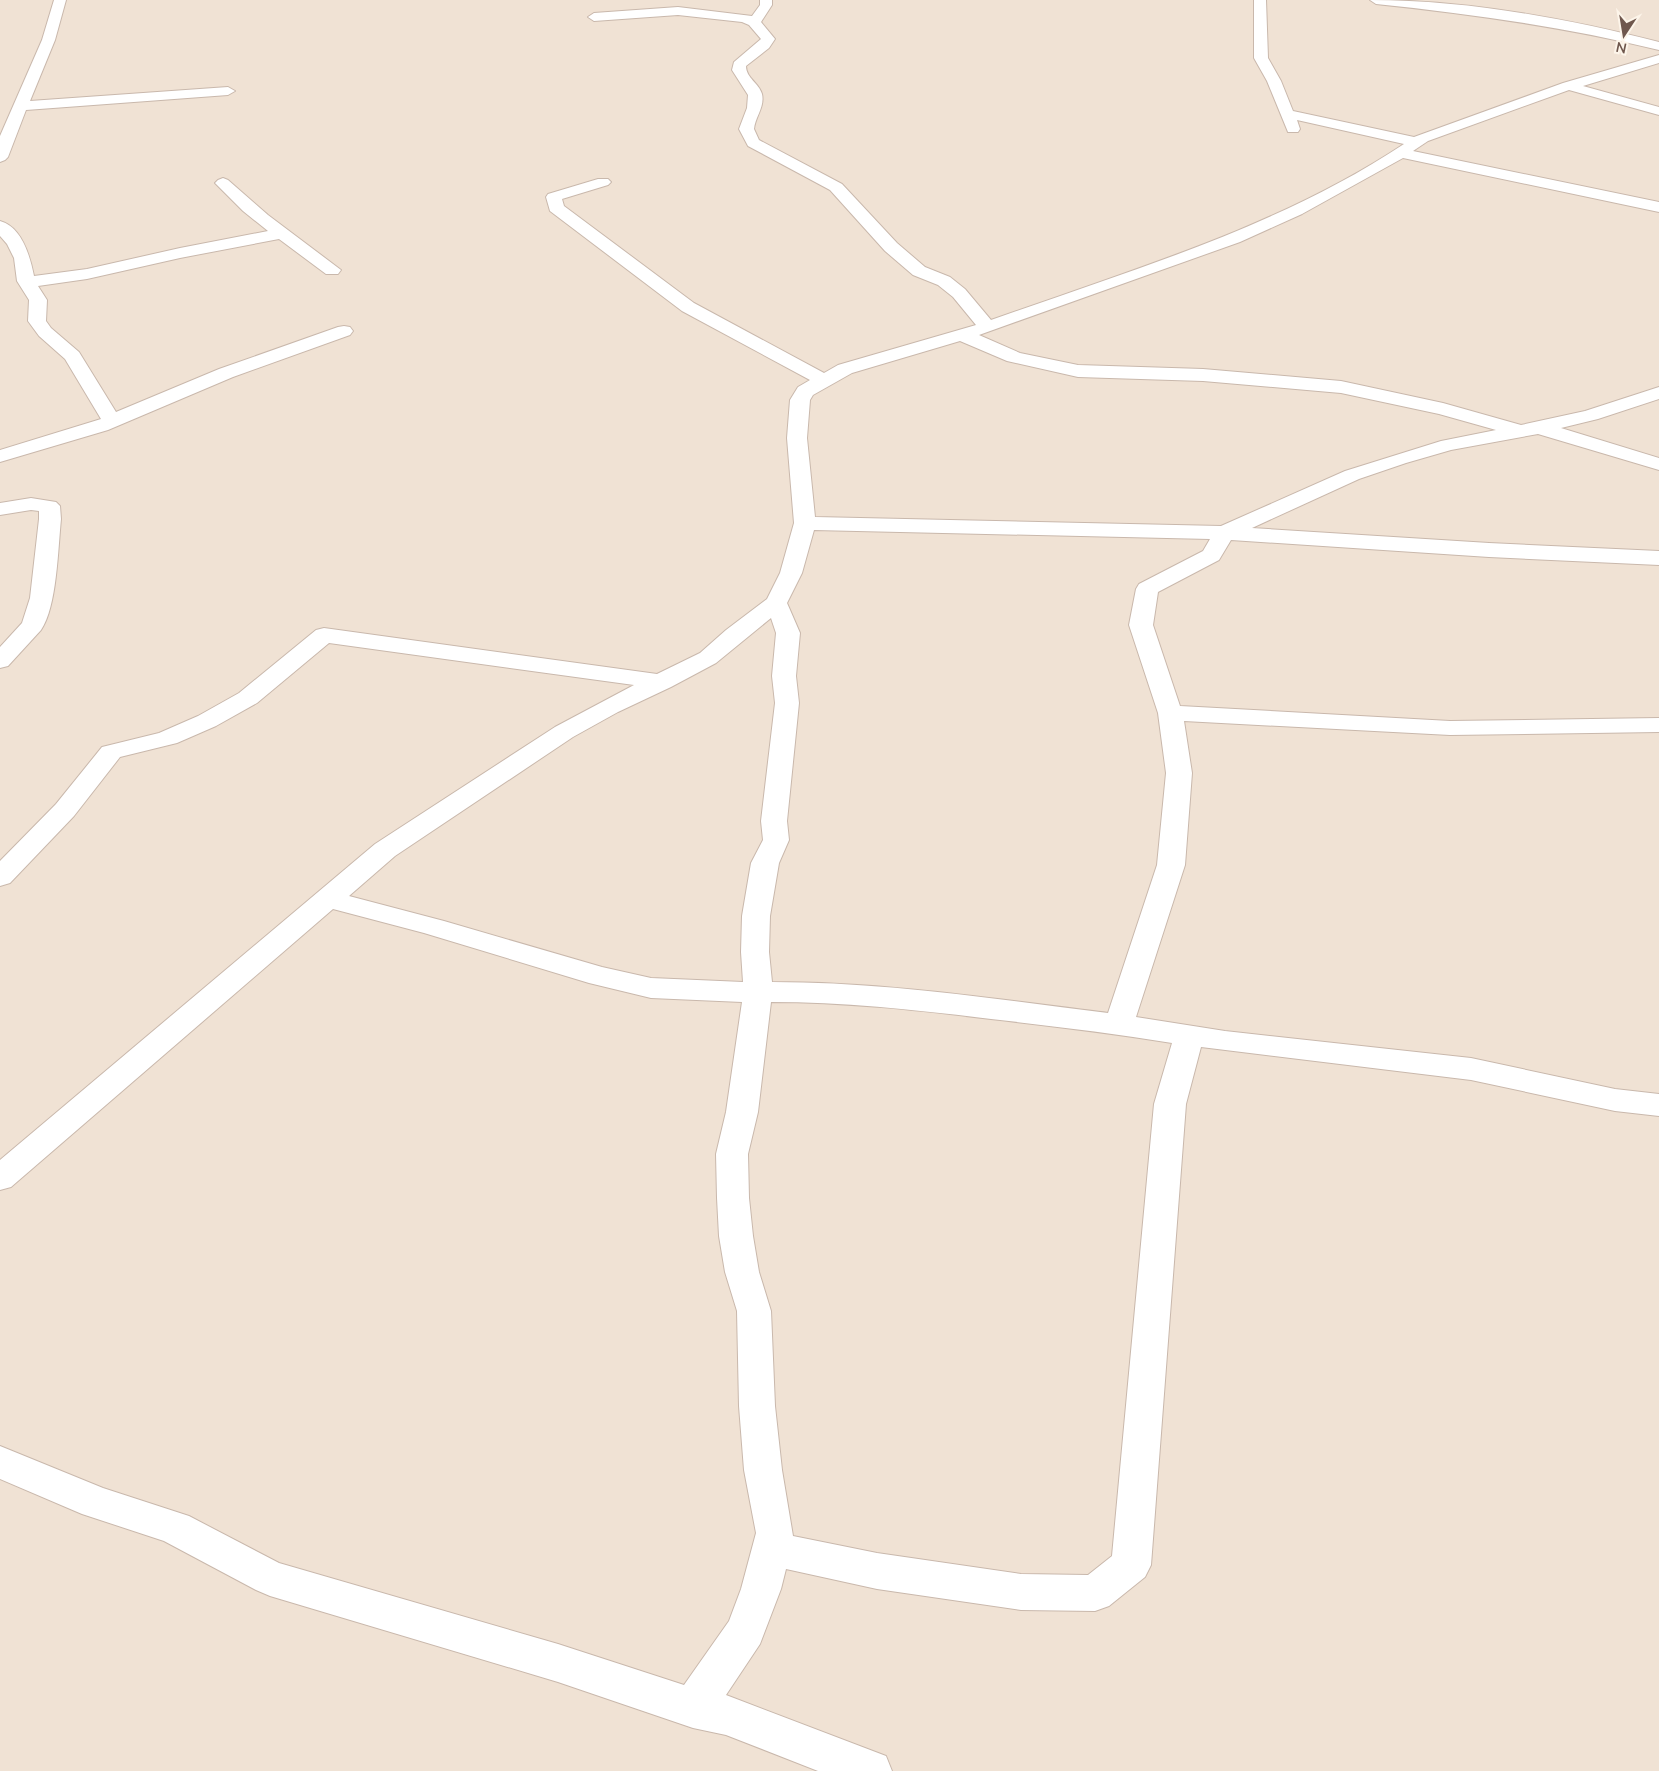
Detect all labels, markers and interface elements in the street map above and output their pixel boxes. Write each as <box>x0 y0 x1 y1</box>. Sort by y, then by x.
north arrow <box>1599 10 1649 60</box>
text: N <box>1614 38 1628 58</box>

